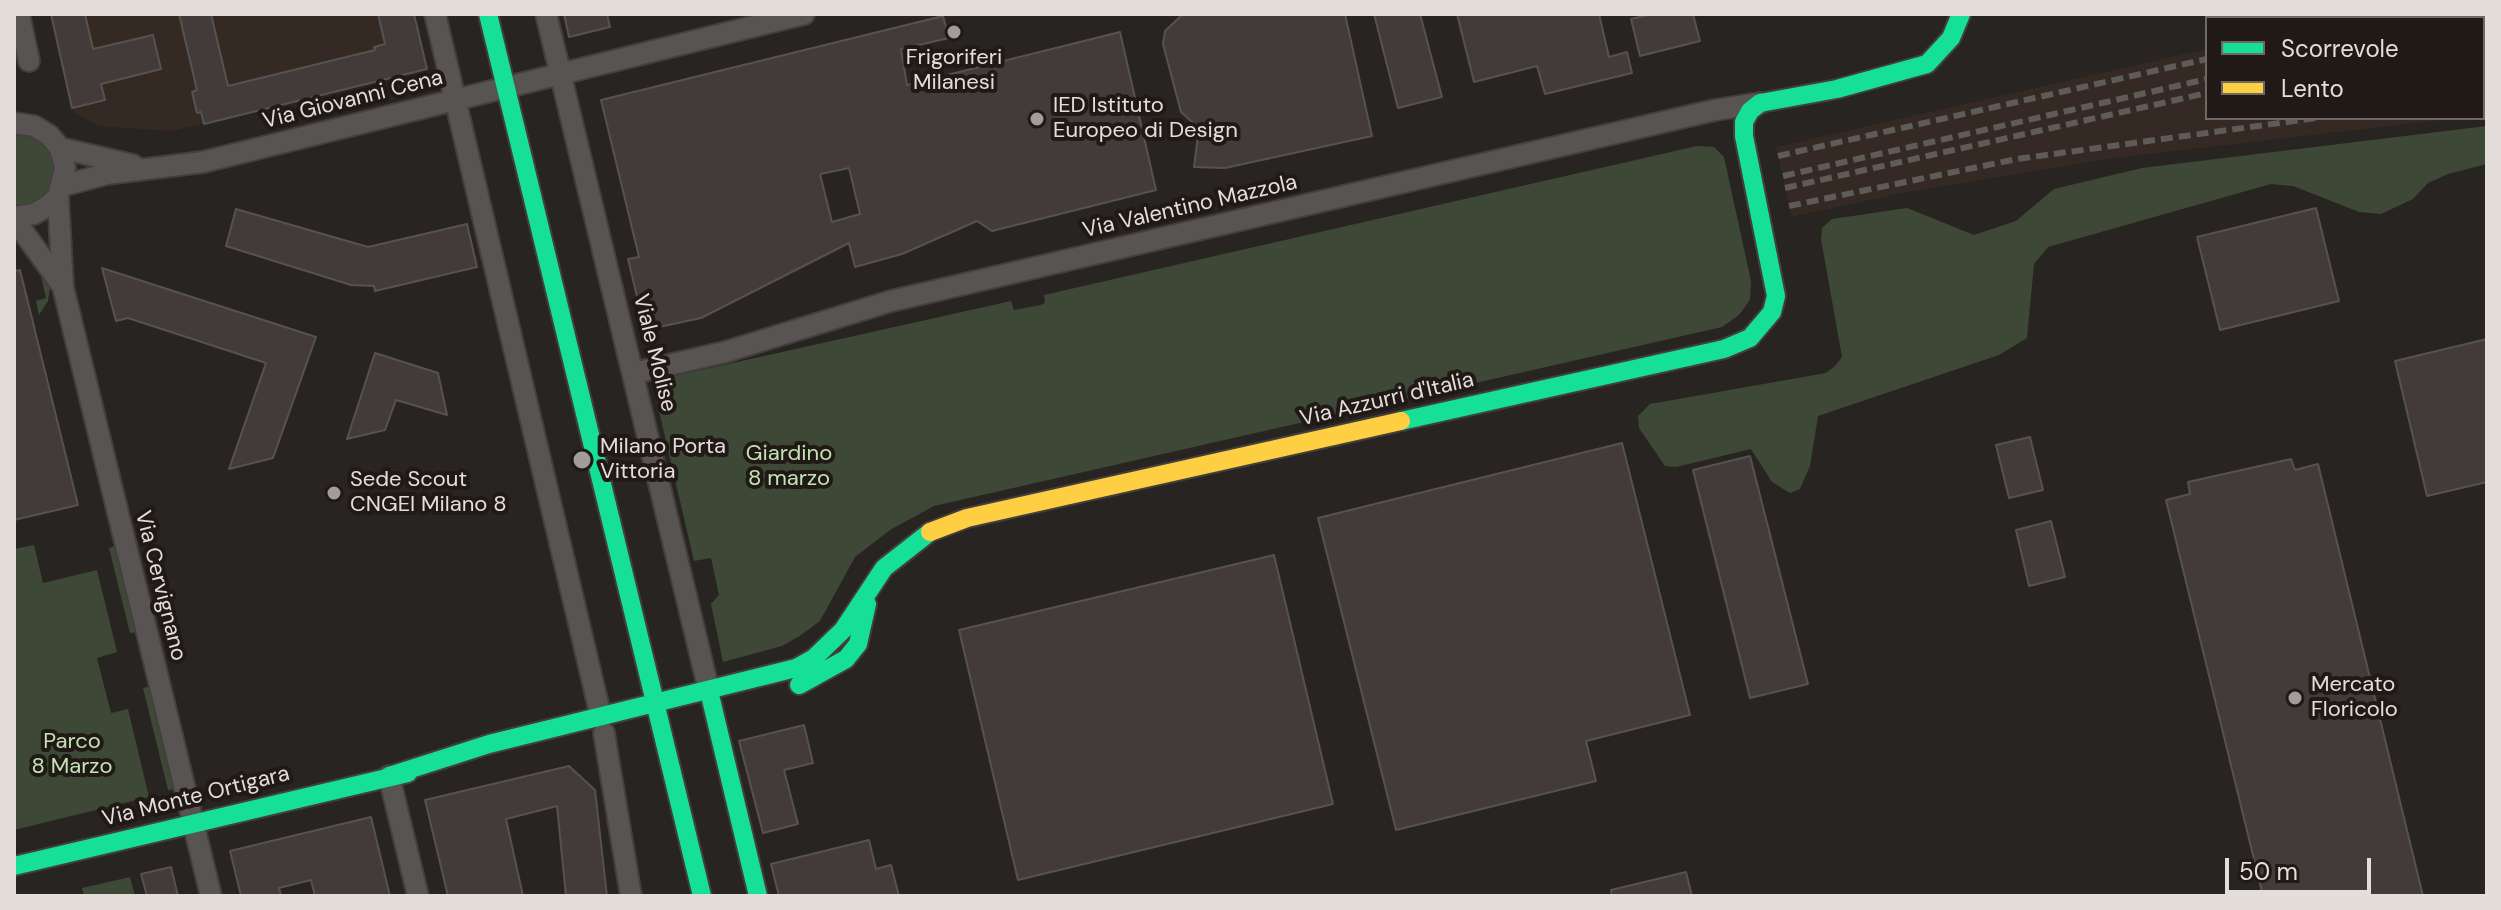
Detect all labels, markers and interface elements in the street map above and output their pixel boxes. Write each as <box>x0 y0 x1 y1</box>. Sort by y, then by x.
legend <box>2205 16 2485 120</box>
marker: Frigoriferi Milanesi <box>945 23 963 41</box>
text: Scorrevole <box>2281 33 2399 64</box>
place label: Frigoriferi Milanesi <box>906 45 1002 96</box>
street label: Via Giovanni Cena <box>260 65 446 135</box>
text: Lento <box>2281 73 2344 104</box>
place label: IED Istituto Europeo di Design <box>1053 93 1238 144</box>
marker: IED Istituto Europeo di Design <box>1028 110 1046 128</box>
street label: Via Valentino Mazzola <box>1080 169 1300 245</box>
street label: Viale Molise <box>627 291 681 415</box>
street label: Via Azzurri d'Italia <box>1297 367 1477 433</box>
place label: Milano Porta Vittoria <box>600 434 726 486</box>
park label: Giardino 8 marzo <box>746 441 832 492</box>
marker: Milano Porta Vittoria <box>571 449 593 471</box>
place label: Sede Scout CNGEI Milano 8 <box>350 467 507 518</box>
marker: Sede Scout CNGEI Milano 8 <box>325 484 343 502</box>
street label: Via Cervignano <box>129 508 191 664</box>
place label: Mercato Floricolo <box>2311 672 2398 724</box>
marker: Mercato Floricolo <box>2286 689 2304 707</box>
park label: Parco 8 Marzo <box>32 729 112 780</box>
street label: Via Monte Ortigara <box>100 761 292 833</box>
scale bar <box>2229 842 2375 892</box>
text: 50 m <box>2239 856 2298 887</box>

